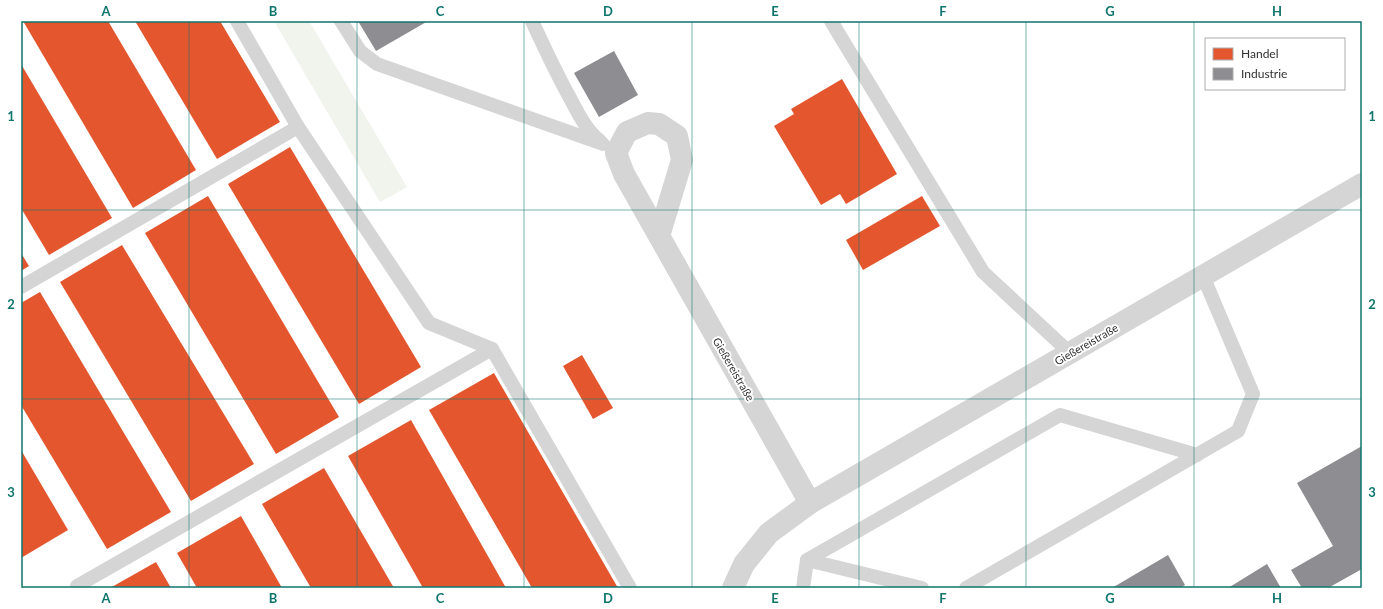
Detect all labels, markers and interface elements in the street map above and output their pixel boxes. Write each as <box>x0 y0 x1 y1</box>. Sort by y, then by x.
text: A <box>100 3 111 19</box>
text: B <box>269 3 278 19</box>
text: C <box>436 3 445 19</box>
text: D <box>603 3 613 19</box>
text: E <box>771 3 779 19</box>
text: F <box>939 3 947 19</box>
text: G <box>1105 3 1115 19</box>
text: H <box>1272 3 1282 19</box>
legend <box>1205 38 1345 90</box>
text: Handel <box>1241 46 1279 61</box>
text: Industrie <box>1241 66 1287 81</box>
text: 1 <box>7 108 15 124</box>
text: 1 <box>1368 108 1376 124</box>
text: 2 <box>7 296 15 312</box>
text: 2 <box>1368 296 1376 312</box>
street label: Gießereistraße <box>1052 320 1120 367</box>
street label: Gießereistraße <box>711 335 758 403</box>
text: 3 <box>7 484 15 500</box>
text: 3 <box>1368 484 1376 500</box>
text: A <box>100 590 111 606</box>
text: B <box>269 590 278 606</box>
text: C <box>436 590 445 606</box>
text: D <box>603 590 613 606</box>
text: E <box>771 590 779 606</box>
text: F <box>939 590 947 606</box>
text: G <box>1105 590 1115 606</box>
text: H <box>1272 590 1282 606</box>

